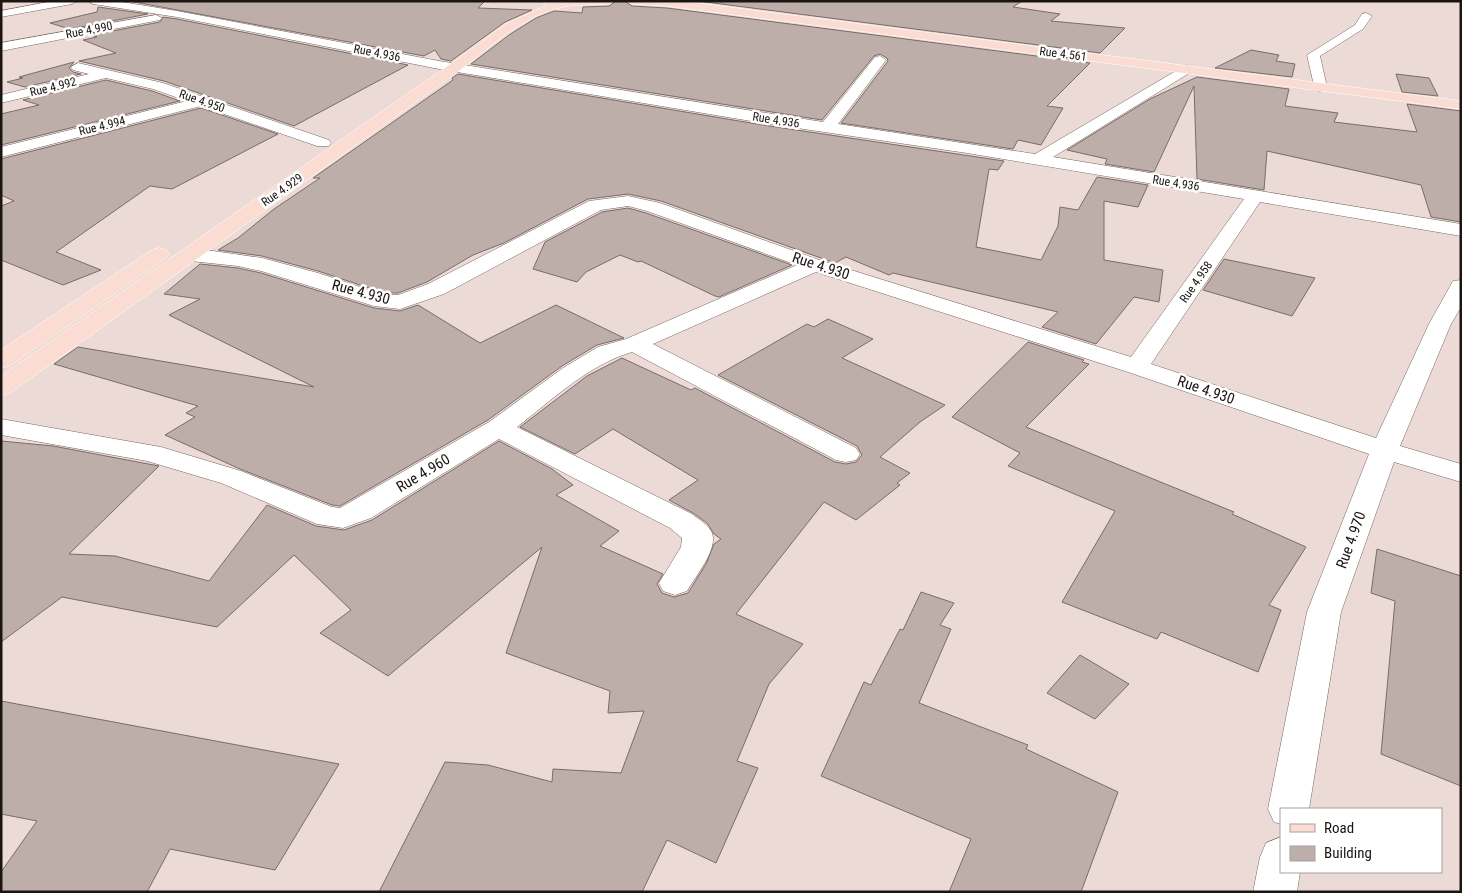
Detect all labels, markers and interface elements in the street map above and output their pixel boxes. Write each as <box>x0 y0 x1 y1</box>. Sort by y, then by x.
street label: Rue 4.990 <box>64 19 114 41</box>
street label: Rue 4.936 <box>352 42 402 64</box>
street label: Rue 4.561 <box>1039 44 1087 64</box>
street label: Rue 4.992 <box>28 74 78 100</box>
street label: Rue 4.950 <box>177 87 227 115</box>
street label: Rue 4.936 <box>751 109 801 131</box>
street label: Rue 4.994 <box>77 113 127 139</box>
street label: Rue 4.929 <box>259 171 305 209</box>
street label: Rue 4.936 <box>1151 172 1201 194</box>
street label: Rue 4.930 <box>790 248 852 284</box>
street label: Rue 4.958 <box>1177 259 1215 305</box>
street label: Rue 4.930 <box>330 276 392 308</box>
street label: Rue 4.930 <box>1175 372 1237 408</box>
street label: Rue 4.960 <box>393 450 453 496</box>
street label: Rue 4.970 <box>1332 509 1370 571</box>
legend <box>1280 808 1442 873</box>
text: Road <box>1324 819 1354 837</box>
text: Building <box>1324 844 1372 862</box>

